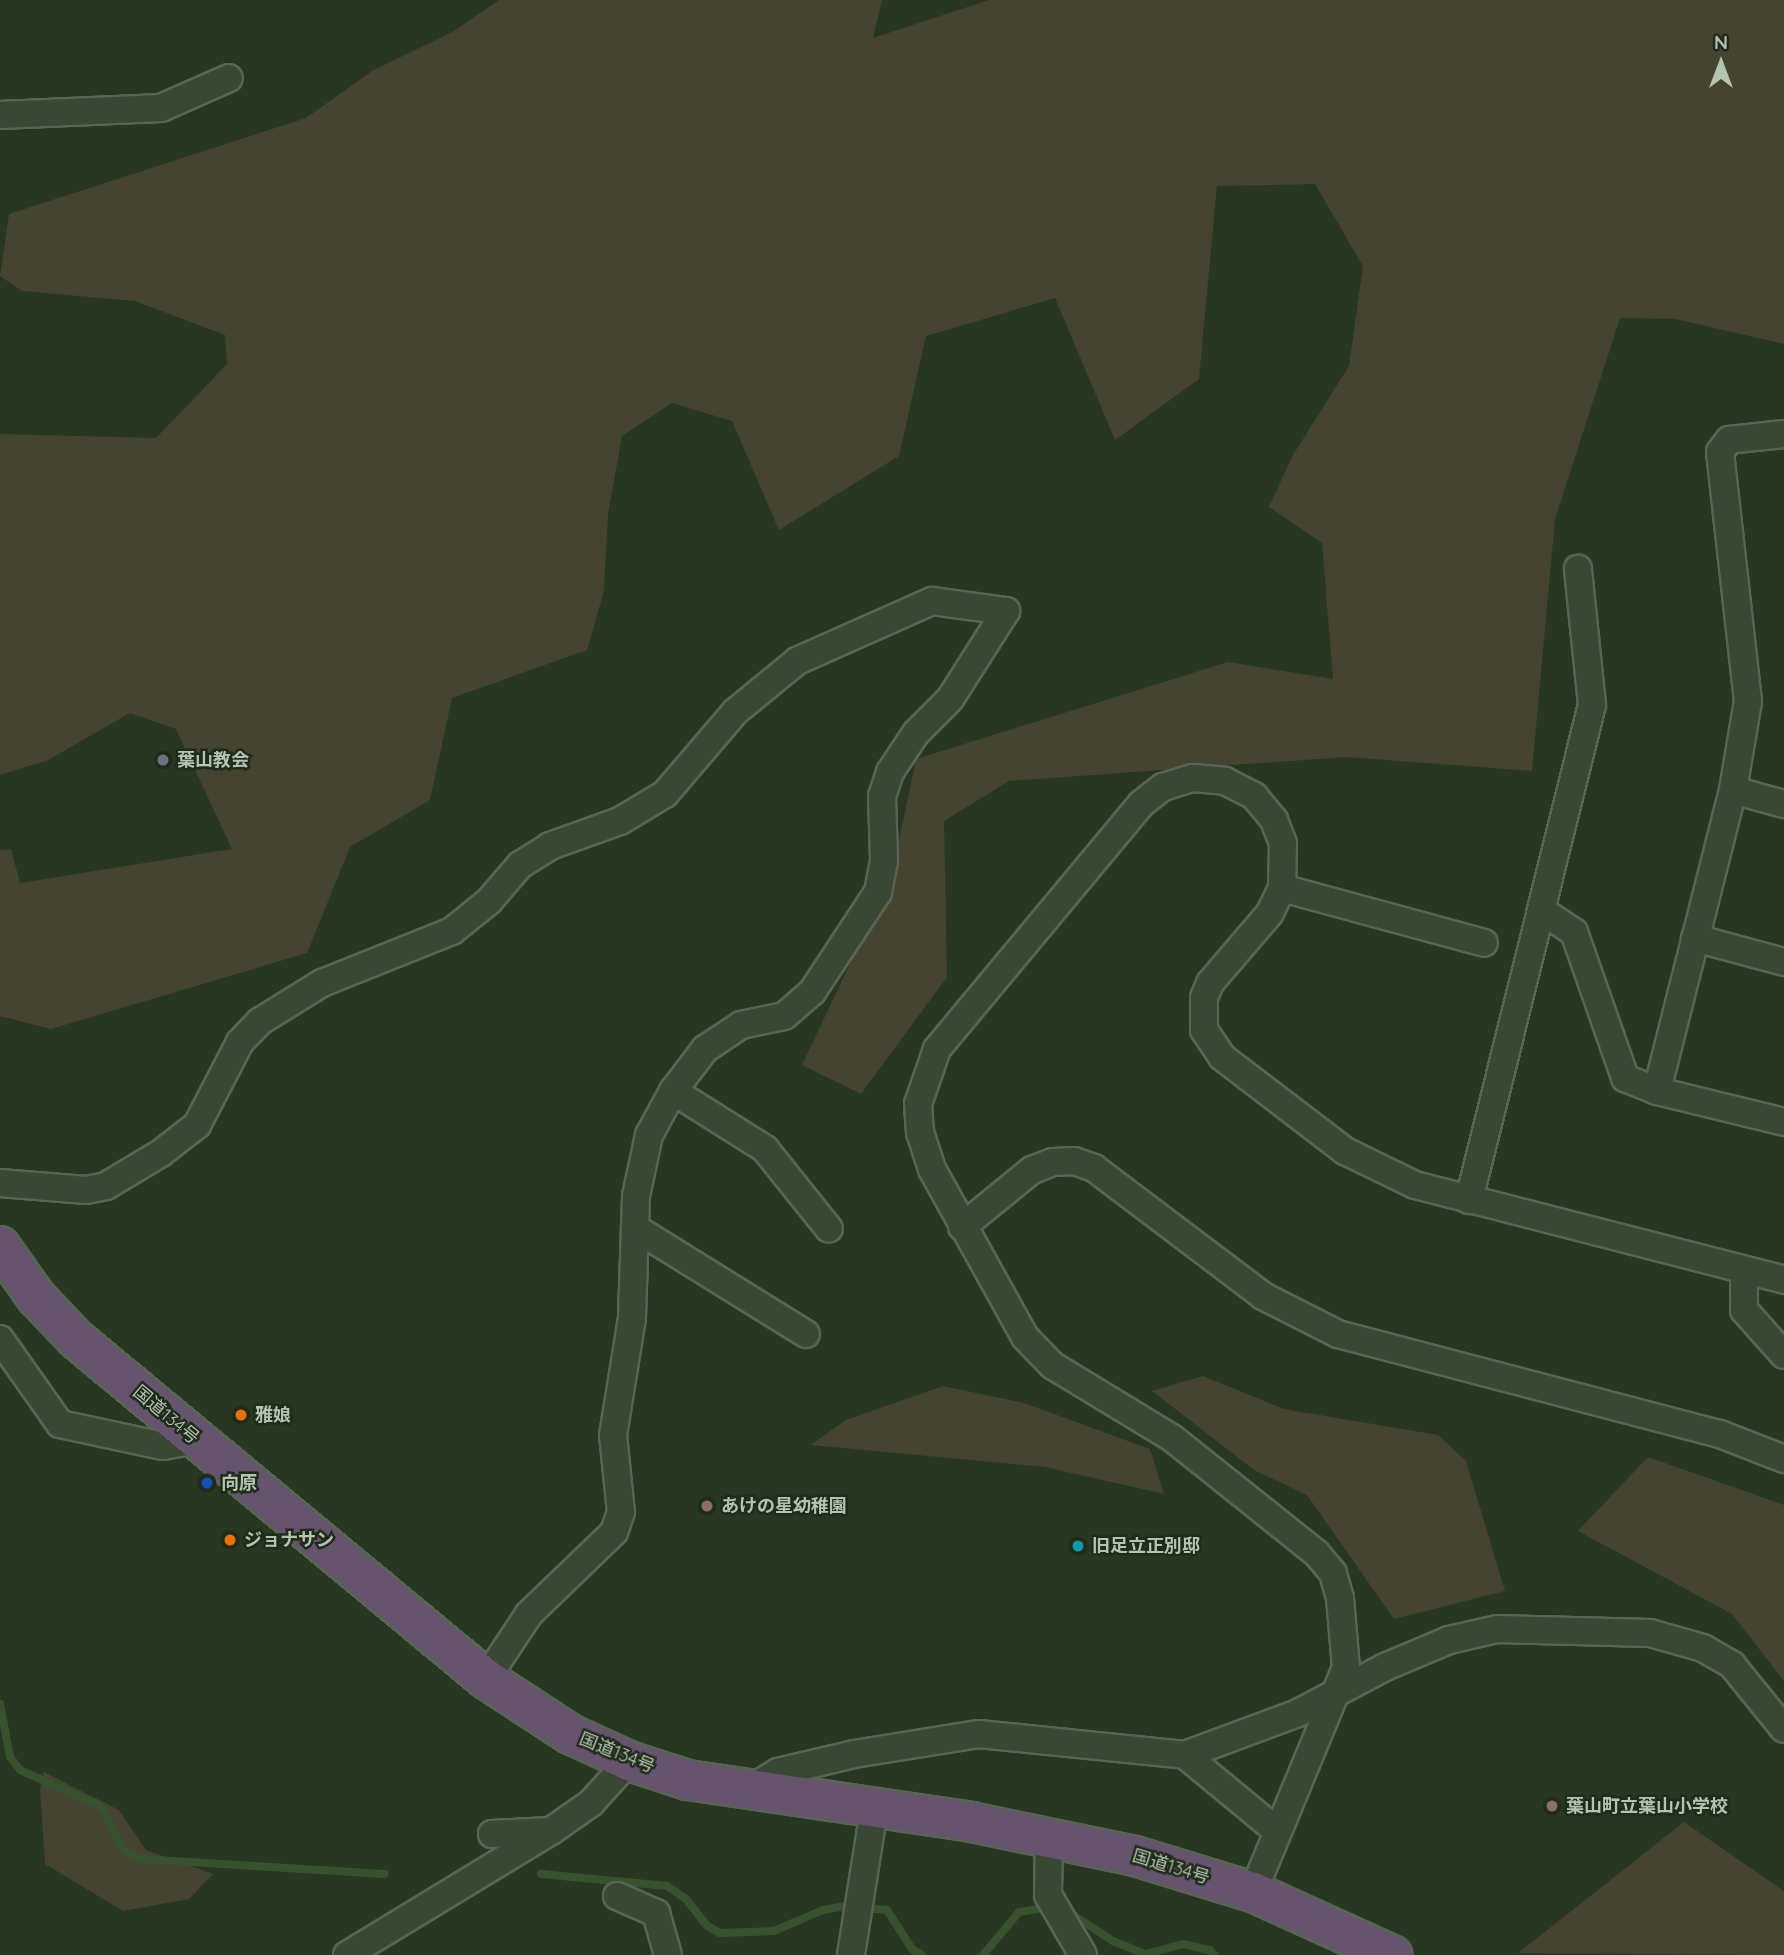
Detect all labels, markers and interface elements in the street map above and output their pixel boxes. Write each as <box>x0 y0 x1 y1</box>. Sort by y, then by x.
north arrow <box>1686 28 1756 98</box>
text: N <box>1714 30 1728 54</box>
place label: 葉山教会 <box>177 749 249 771</box>
marker: 葉山教会 <box>155 752 171 768</box>
street label: 国道134号 <box>129 1381 203 1449</box>
place label: 雅娘 <box>255 1404 291 1426</box>
marker: 雅娘 <box>233 1407 249 1423</box>
place label: 向原 <box>221 1472 257 1494</box>
marker: 向原 <box>199 1475 215 1491</box>
place label: あけの星幼稚園 <box>721 1495 847 1517</box>
marker: あけの星幼稚園 <box>699 1498 715 1514</box>
place label: ジョナサン <box>244 1529 334 1551</box>
marker: ジョナサン <box>222 1532 238 1548</box>
place label: 旧足立正別邸 <box>1092 1535 1200 1557</box>
marker: 旧足立正別邸 <box>1070 1538 1086 1554</box>
street label: 国道134号 <box>576 1728 658 1778</box>
place label: 葉山町立葉山小学校 <box>1566 1795 1728 1817</box>
marker: 葉山町立葉山小学校 <box>1544 1798 1560 1814</box>
street label: 国道134号 <box>1130 1845 1212 1889</box>

